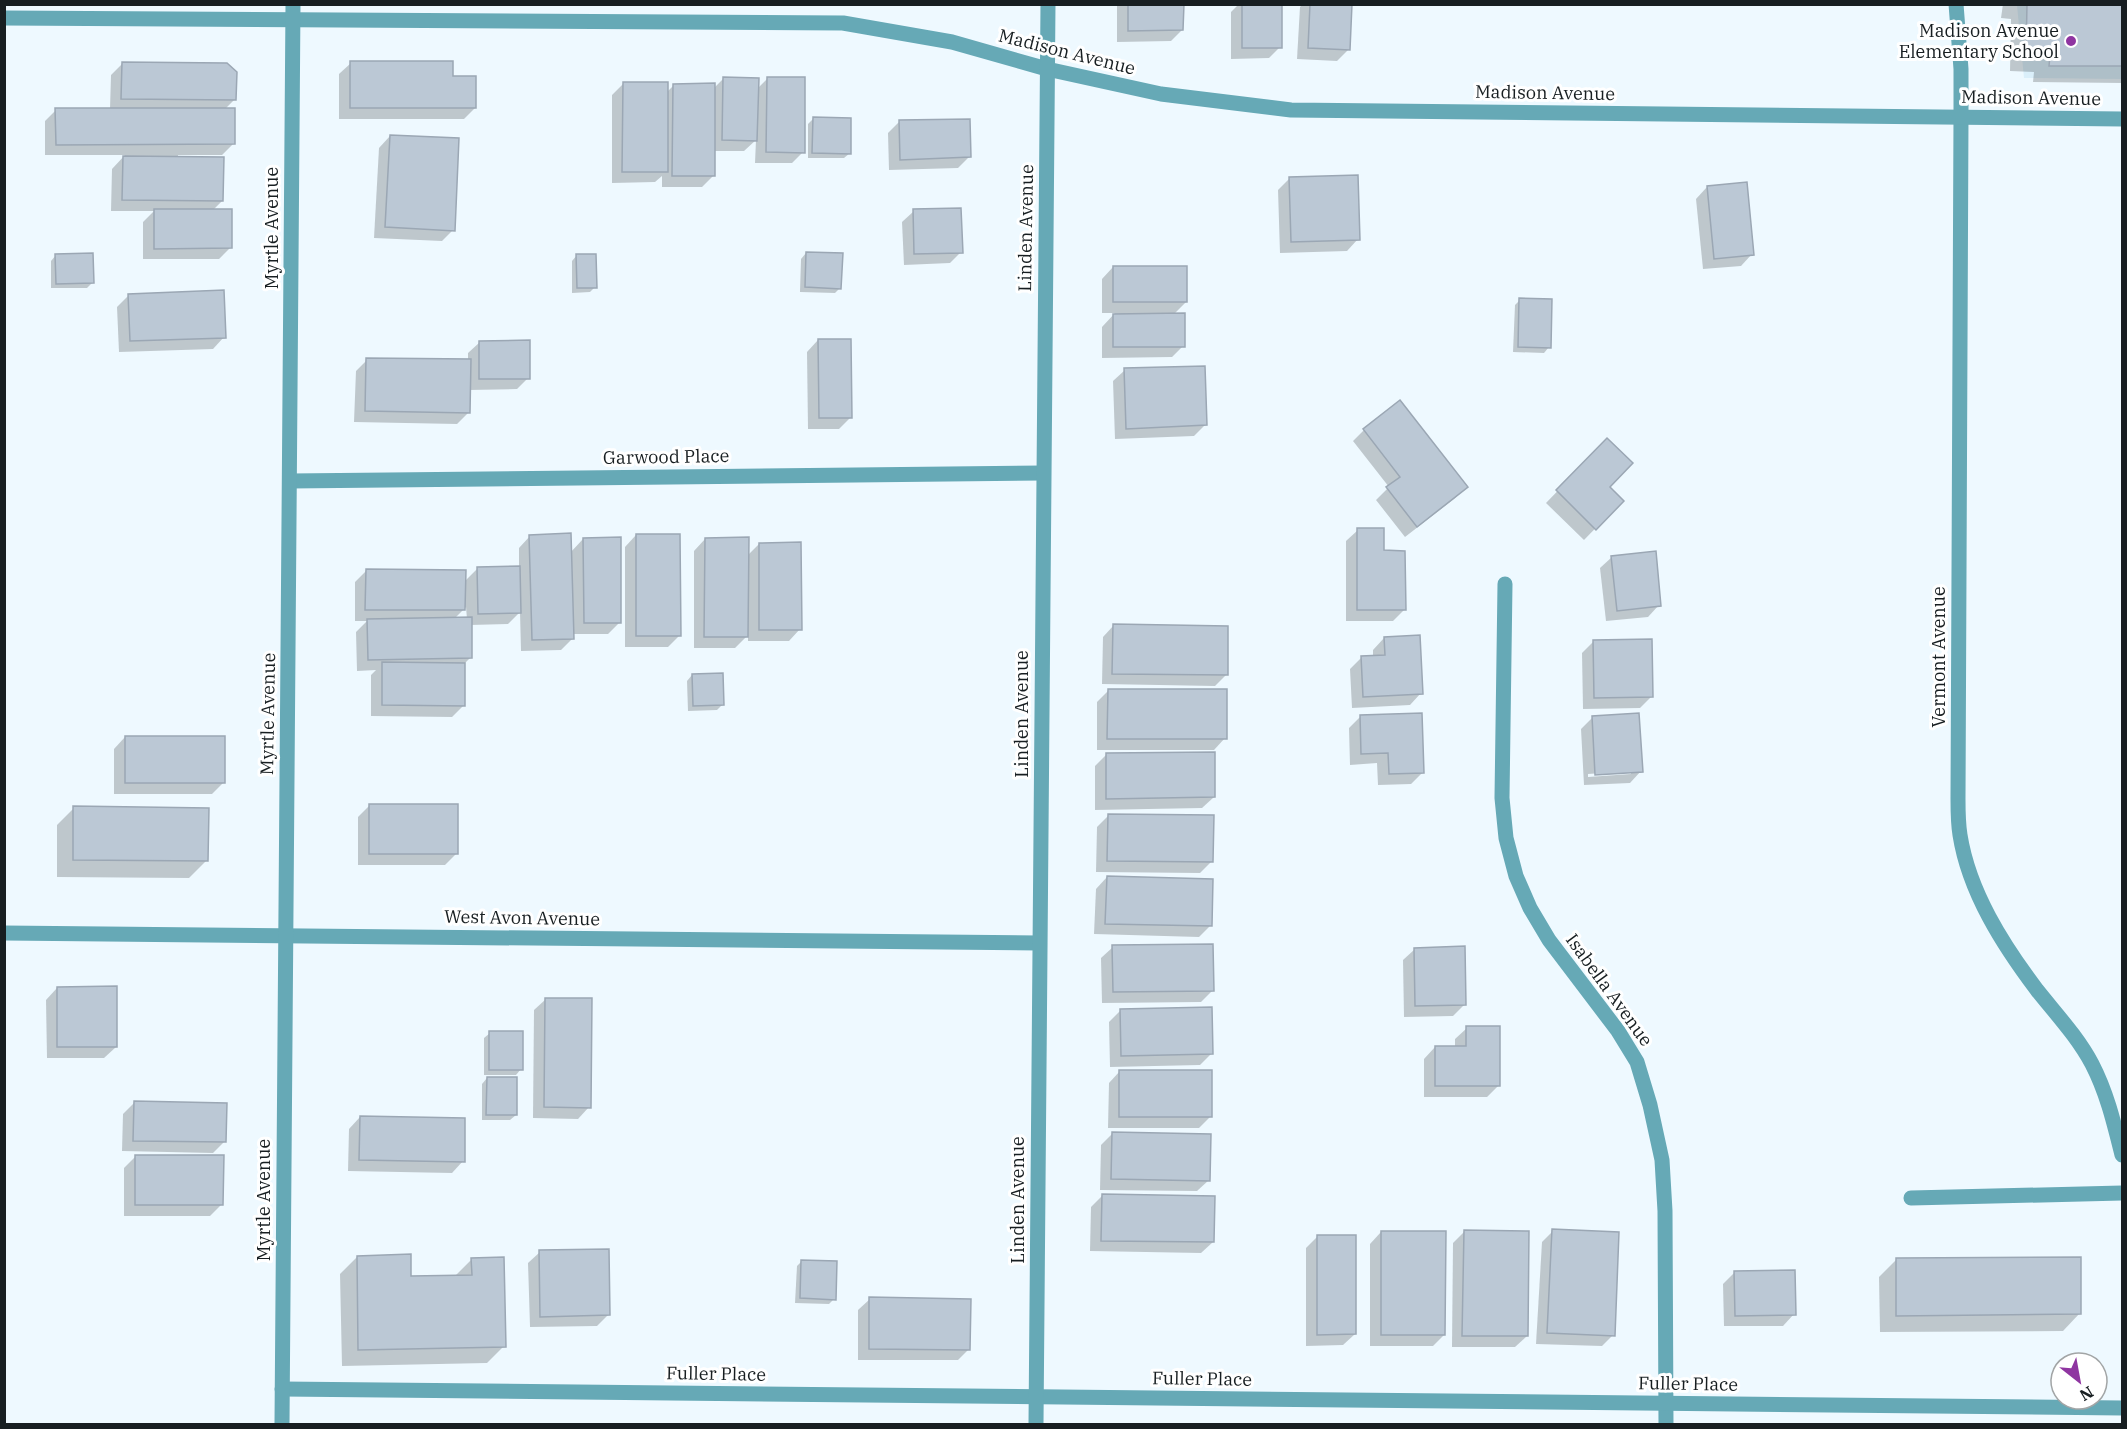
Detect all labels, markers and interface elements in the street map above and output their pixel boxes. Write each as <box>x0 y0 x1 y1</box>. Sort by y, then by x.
place label: Madison Avenue Elementary School <box>1899 19 2059 63</box>
street label: Madison Avenue <box>996 23 1138 80</box>
marker: Madison Avenue Elementary School <box>2064 34 2078 48</box>
street label: Madison Avenue <box>1475 80 1615 105</box>
street label: Madison Avenue <box>1961 85 2101 110</box>
street label: Linden Avenue <box>1013 164 1038 292</box>
street label: Myrtle Avenue <box>260 167 283 289</box>
street label: Garwood Place <box>603 444 729 469</box>
street label: Vermont Avenue <box>1927 586 1950 728</box>
street label: Linden Avenue <box>1010 650 1033 778</box>
street label: Myrtle Avenue <box>255 653 280 775</box>
street label: West Avon Avenue <box>444 905 600 930</box>
street label: Isabella Avenue <box>1561 929 1658 1050</box>
street label: Linden Avenue <box>1006 1136 1029 1264</box>
street label: Myrtle Avenue <box>252 1139 275 1261</box>
north arrow <box>2049 1351 2109 1411</box>
street label: Fuller Place <box>666 1361 766 1386</box>
street label: Fuller Place <box>1152 1366 1252 1391</box>
street label: Fuller Place <box>1638 1371 1738 1396</box>
text: N <box>2076 1382 2097 1406</box>

